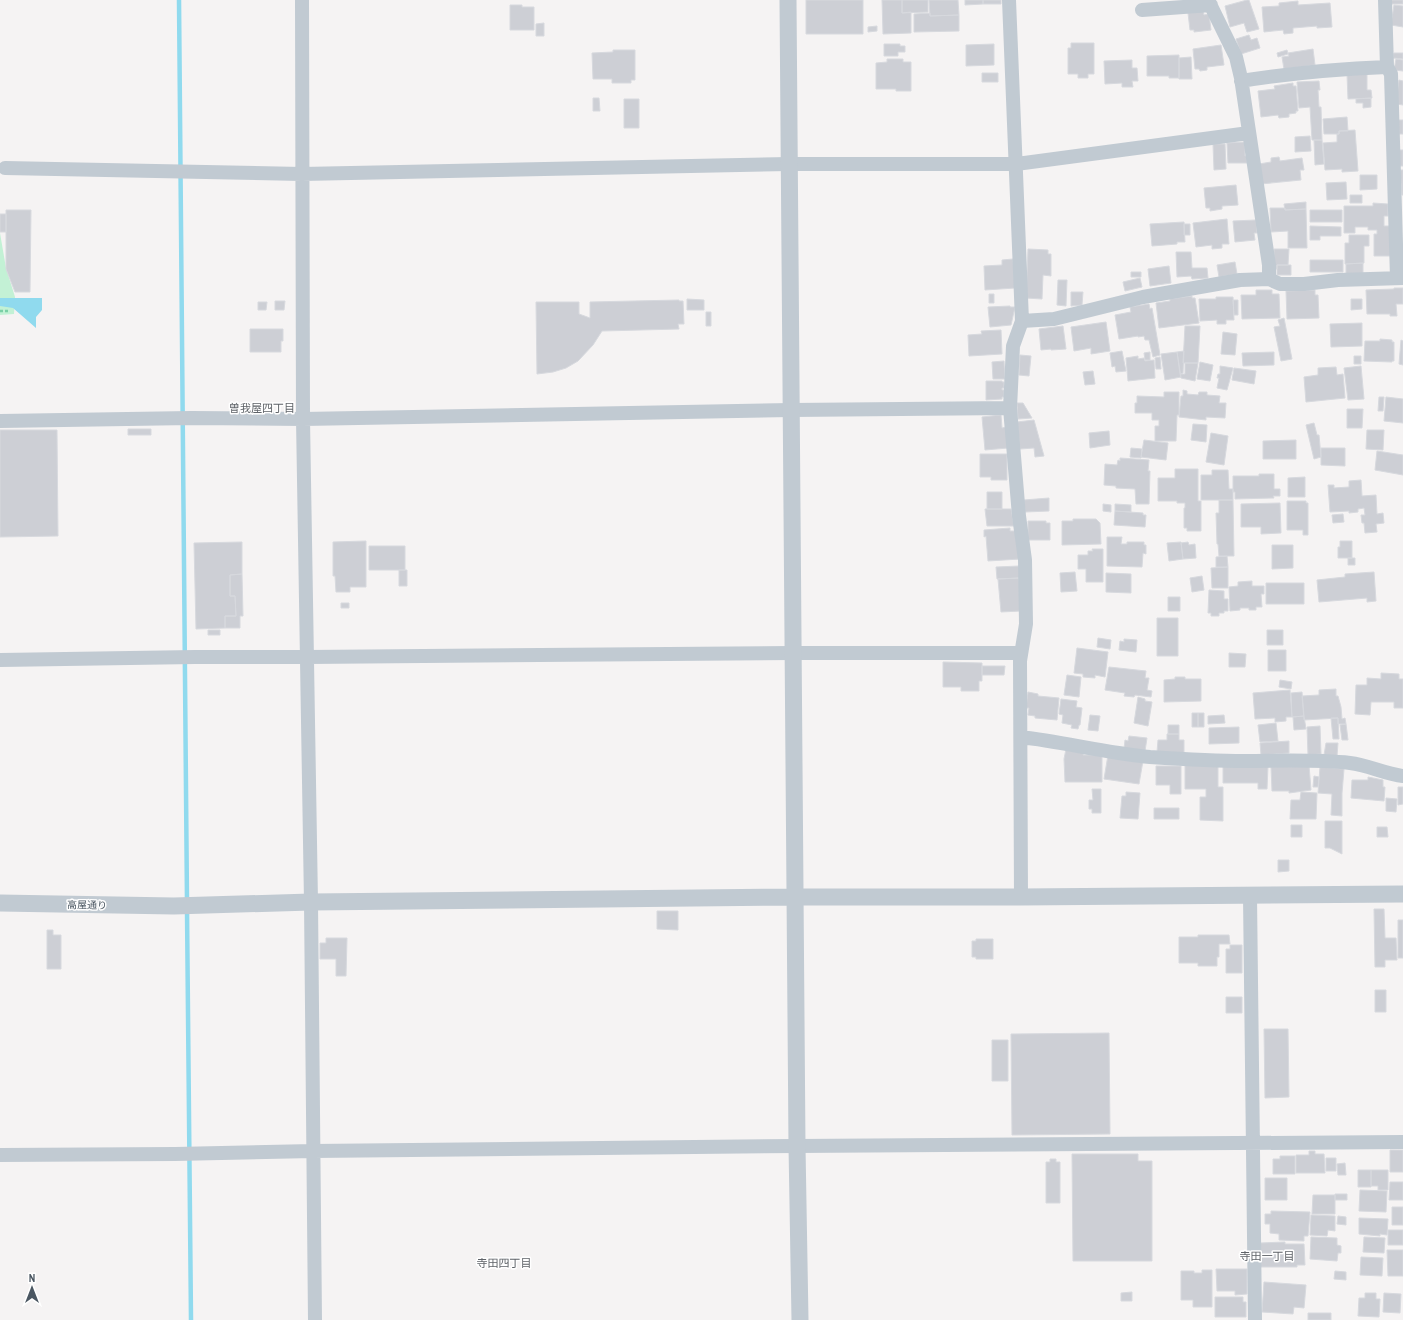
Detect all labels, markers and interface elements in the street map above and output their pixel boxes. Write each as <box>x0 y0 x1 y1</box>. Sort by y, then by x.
district label: 曽我屋四丁目 <box>229 401 295 415</box>
street label: 高屋通り <box>67 898 107 912</box>
district label: 寺田一丁目 <box>1240 1249 1295 1263</box>
district label: 寺田四丁目 <box>477 1256 532 1270</box>
north arrow <box>12 1268 52 1308</box>
text: N <box>29 1271 35 1285</box>

